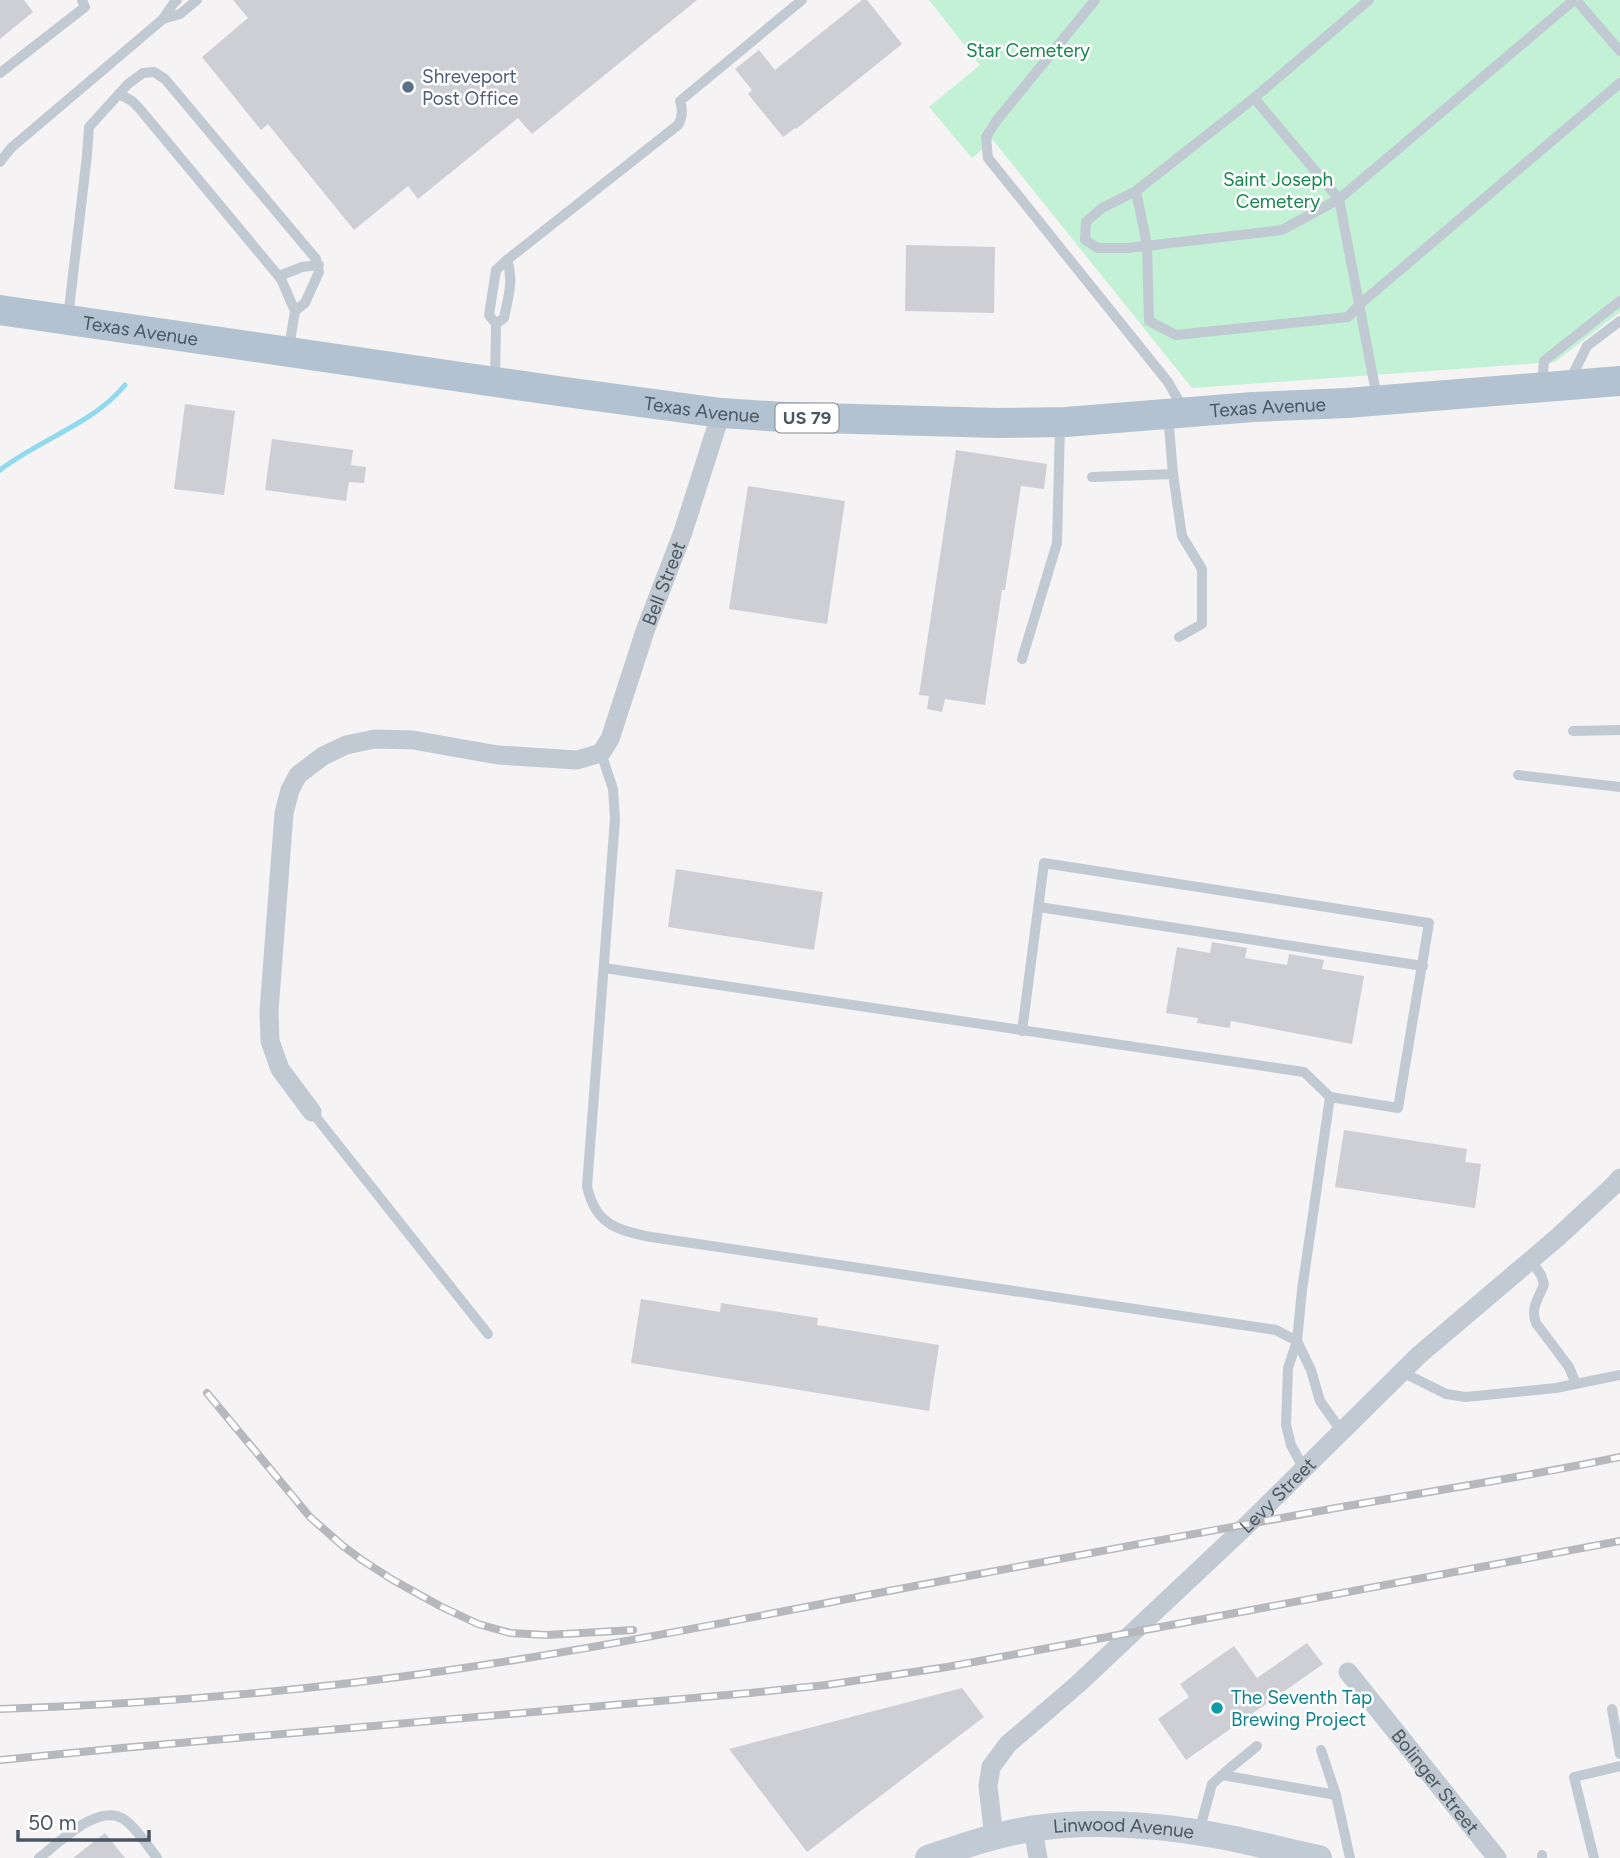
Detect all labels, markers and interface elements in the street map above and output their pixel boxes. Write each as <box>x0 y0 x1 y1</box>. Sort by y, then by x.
park label: Star Cemetery <box>966 39 1090 62</box>
place label: Shreveport Post Office <box>422 65 518 110</box>
marker: Shreveport Post Office <box>400 79 416 95</box>
park label: Saint Joseph Cemetery <box>1223 168 1333 213</box>
street label: Texas Avenue <box>81 311 200 351</box>
street label: Texas Avenue <box>643 392 760 427</box>
street label: Texas Avenue <box>1209 393 1326 422</box>
road number: US 79 <box>776 404 838 432</box>
street label: Bell Street <box>637 538 690 629</box>
street label: Levy Street <box>1235 1453 1321 1538</box>
place label: The Seventh Tap Brewing Project <box>1231 1686 1372 1731</box>
marker: The Seventh Tap Brewing Project <box>1209 1700 1225 1716</box>
street label: Bolinger Street <box>1386 1725 1484 1839</box>
scale bar <box>18 1798 149 1842</box>
text: 50 m <box>28 1810 77 1835</box>
street label: Linwood Avenue <box>1052 1813 1196 1844</box>

